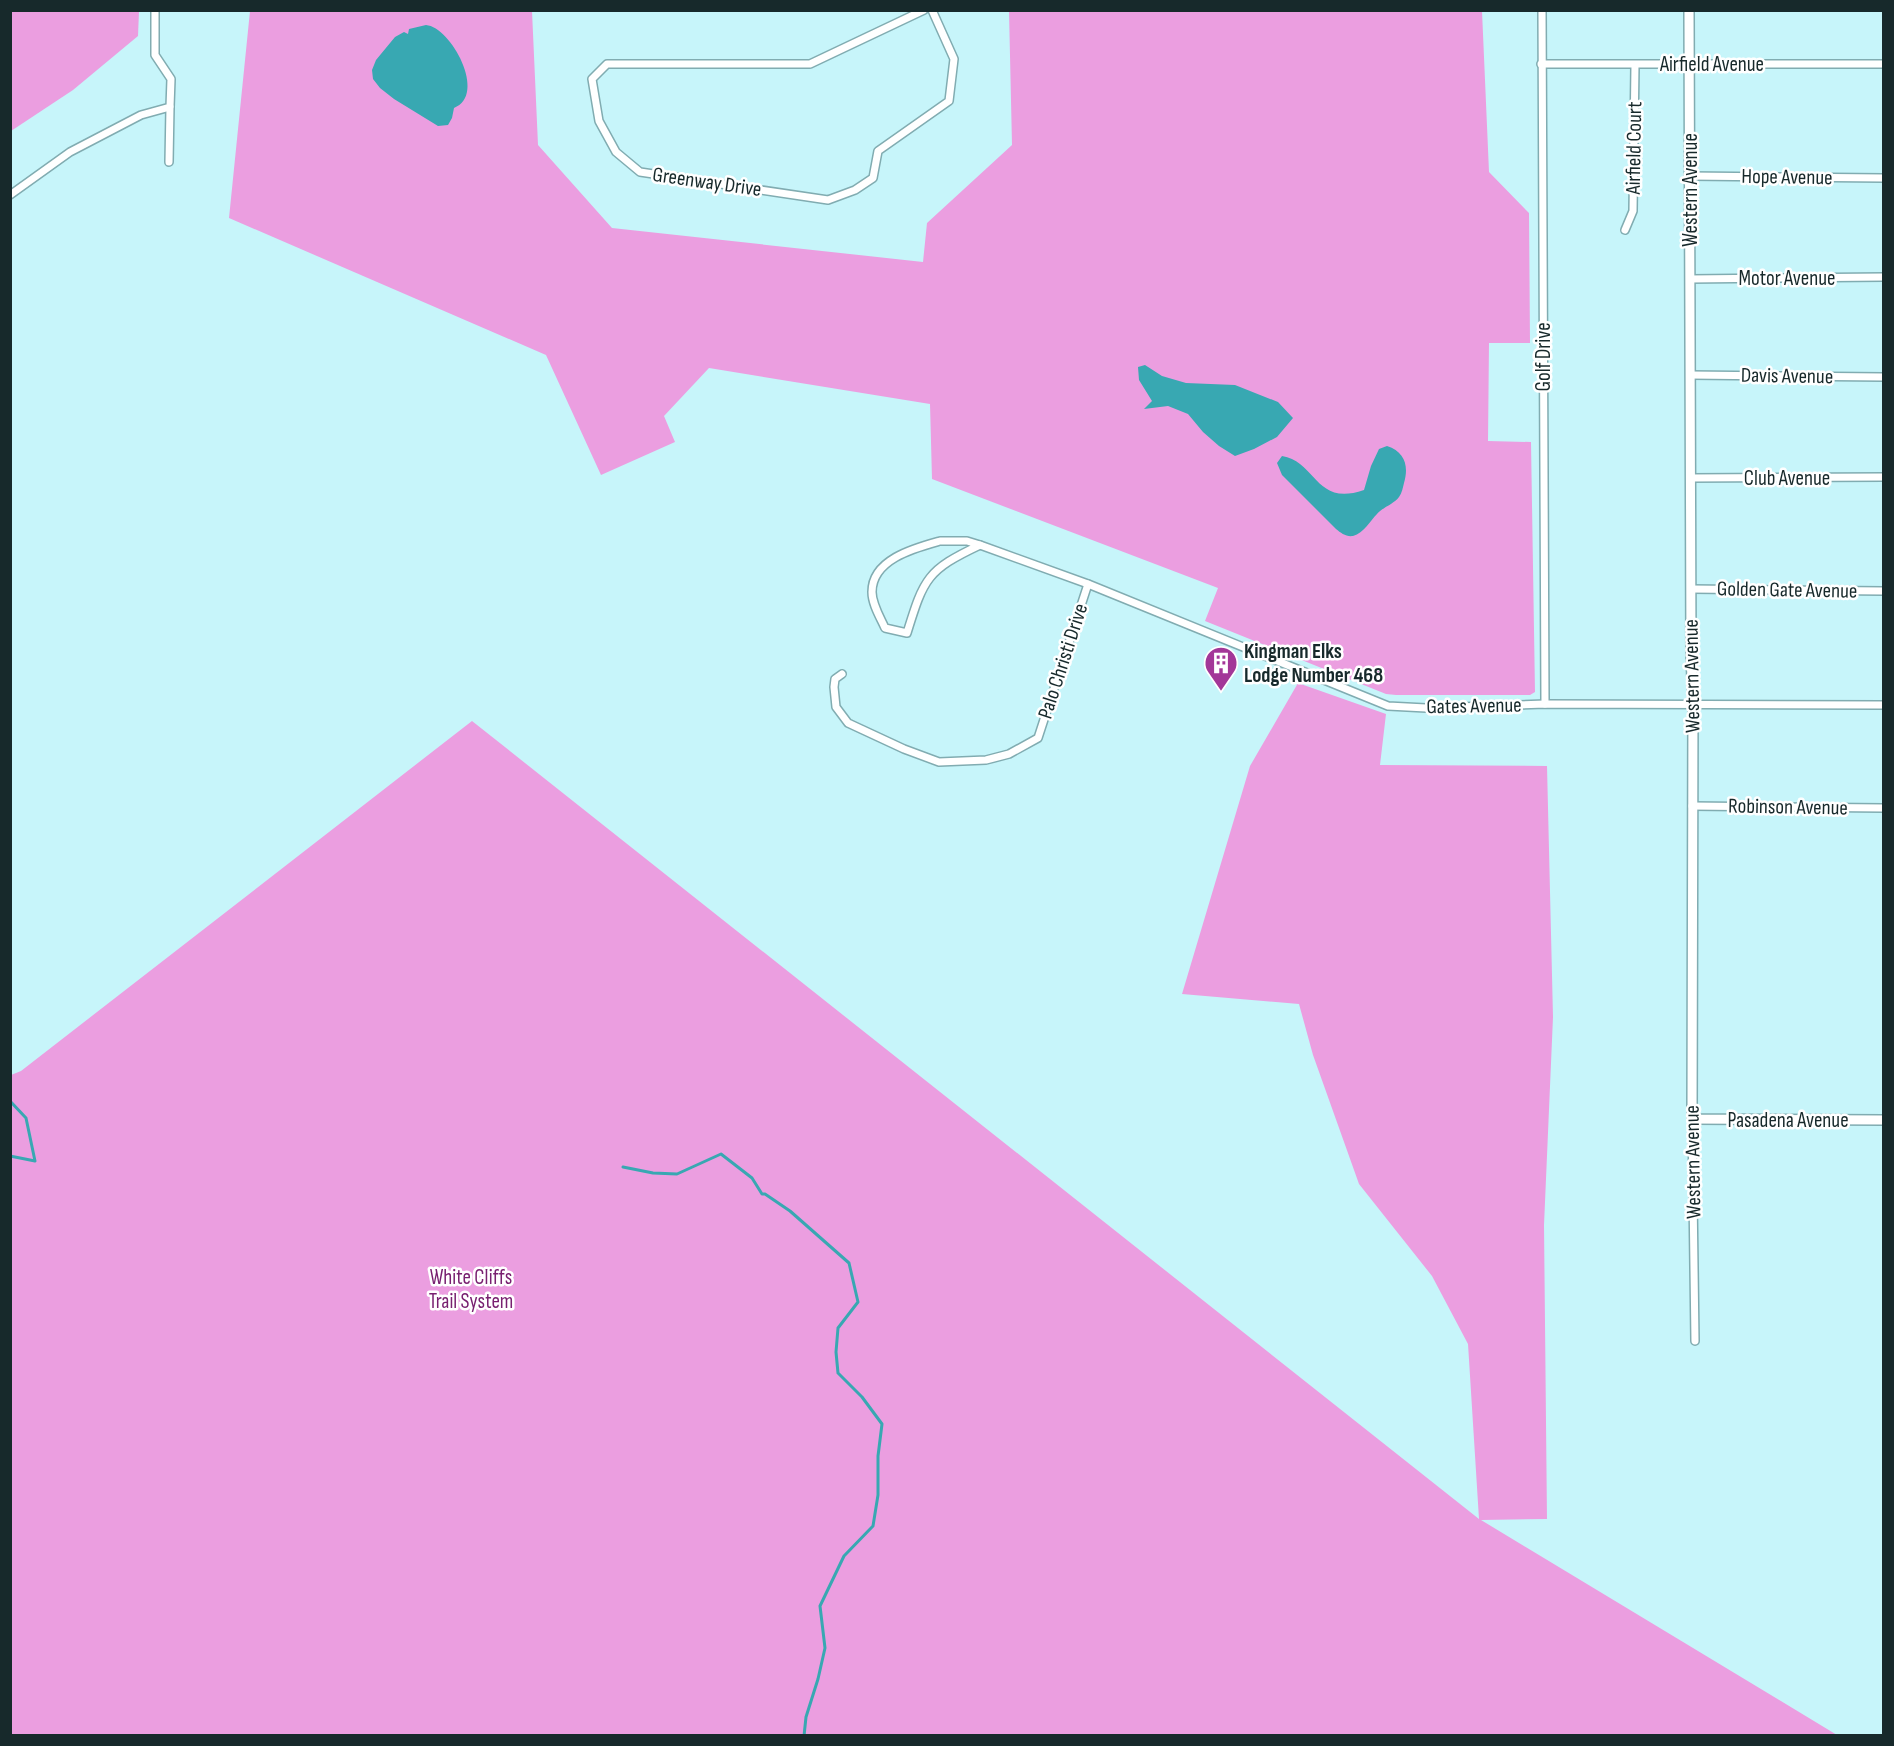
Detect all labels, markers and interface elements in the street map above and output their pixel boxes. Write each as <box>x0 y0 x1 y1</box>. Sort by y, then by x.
street label: Airfield Avenue <box>1659 52 1764 77</box>
street label: Airfield Court <box>1621 101 1647 196</box>
street label: Western Avenue <box>1678 133 1703 247</box>
street label: Greenway Drive <box>651 162 763 202</box>
street label: Hope Avenue <box>1741 164 1833 190</box>
street label: Motor Avenue <box>1739 266 1835 291</box>
street label: Golf Drive <box>1531 322 1556 392</box>
street label: Davis Avenue <box>1741 363 1833 389</box>
street label: Club Avenue <box>1744 466 1830 491</box>
street label: Golden Gate Avenue <box>1717 576 1857 604</box>
street label: Palo Christi Drive <box>1033 600 1093 722</box>
street label: Western Avenue <box>1679 619 1705 733</box>
place label: Kingman Elks Lodge Number 468 <box>1244 639 1383 688</box>
building icon: Kingman Elks Lodge Number 468 <box>1203 645 1239 692</box>
street label: Gates Avenue <box>1426 693 1522 719</box>
street label: Robinson Avenue <box>1728 793 1848 821</box>
street label: Western Avenue <box>1680 1105 1706 1219</box>
street label: Pasadena Avenue <box>1727 1108 1849 1133</box>
park label: White Cliffs Trail System <box>429 1265 513 1314</box>

